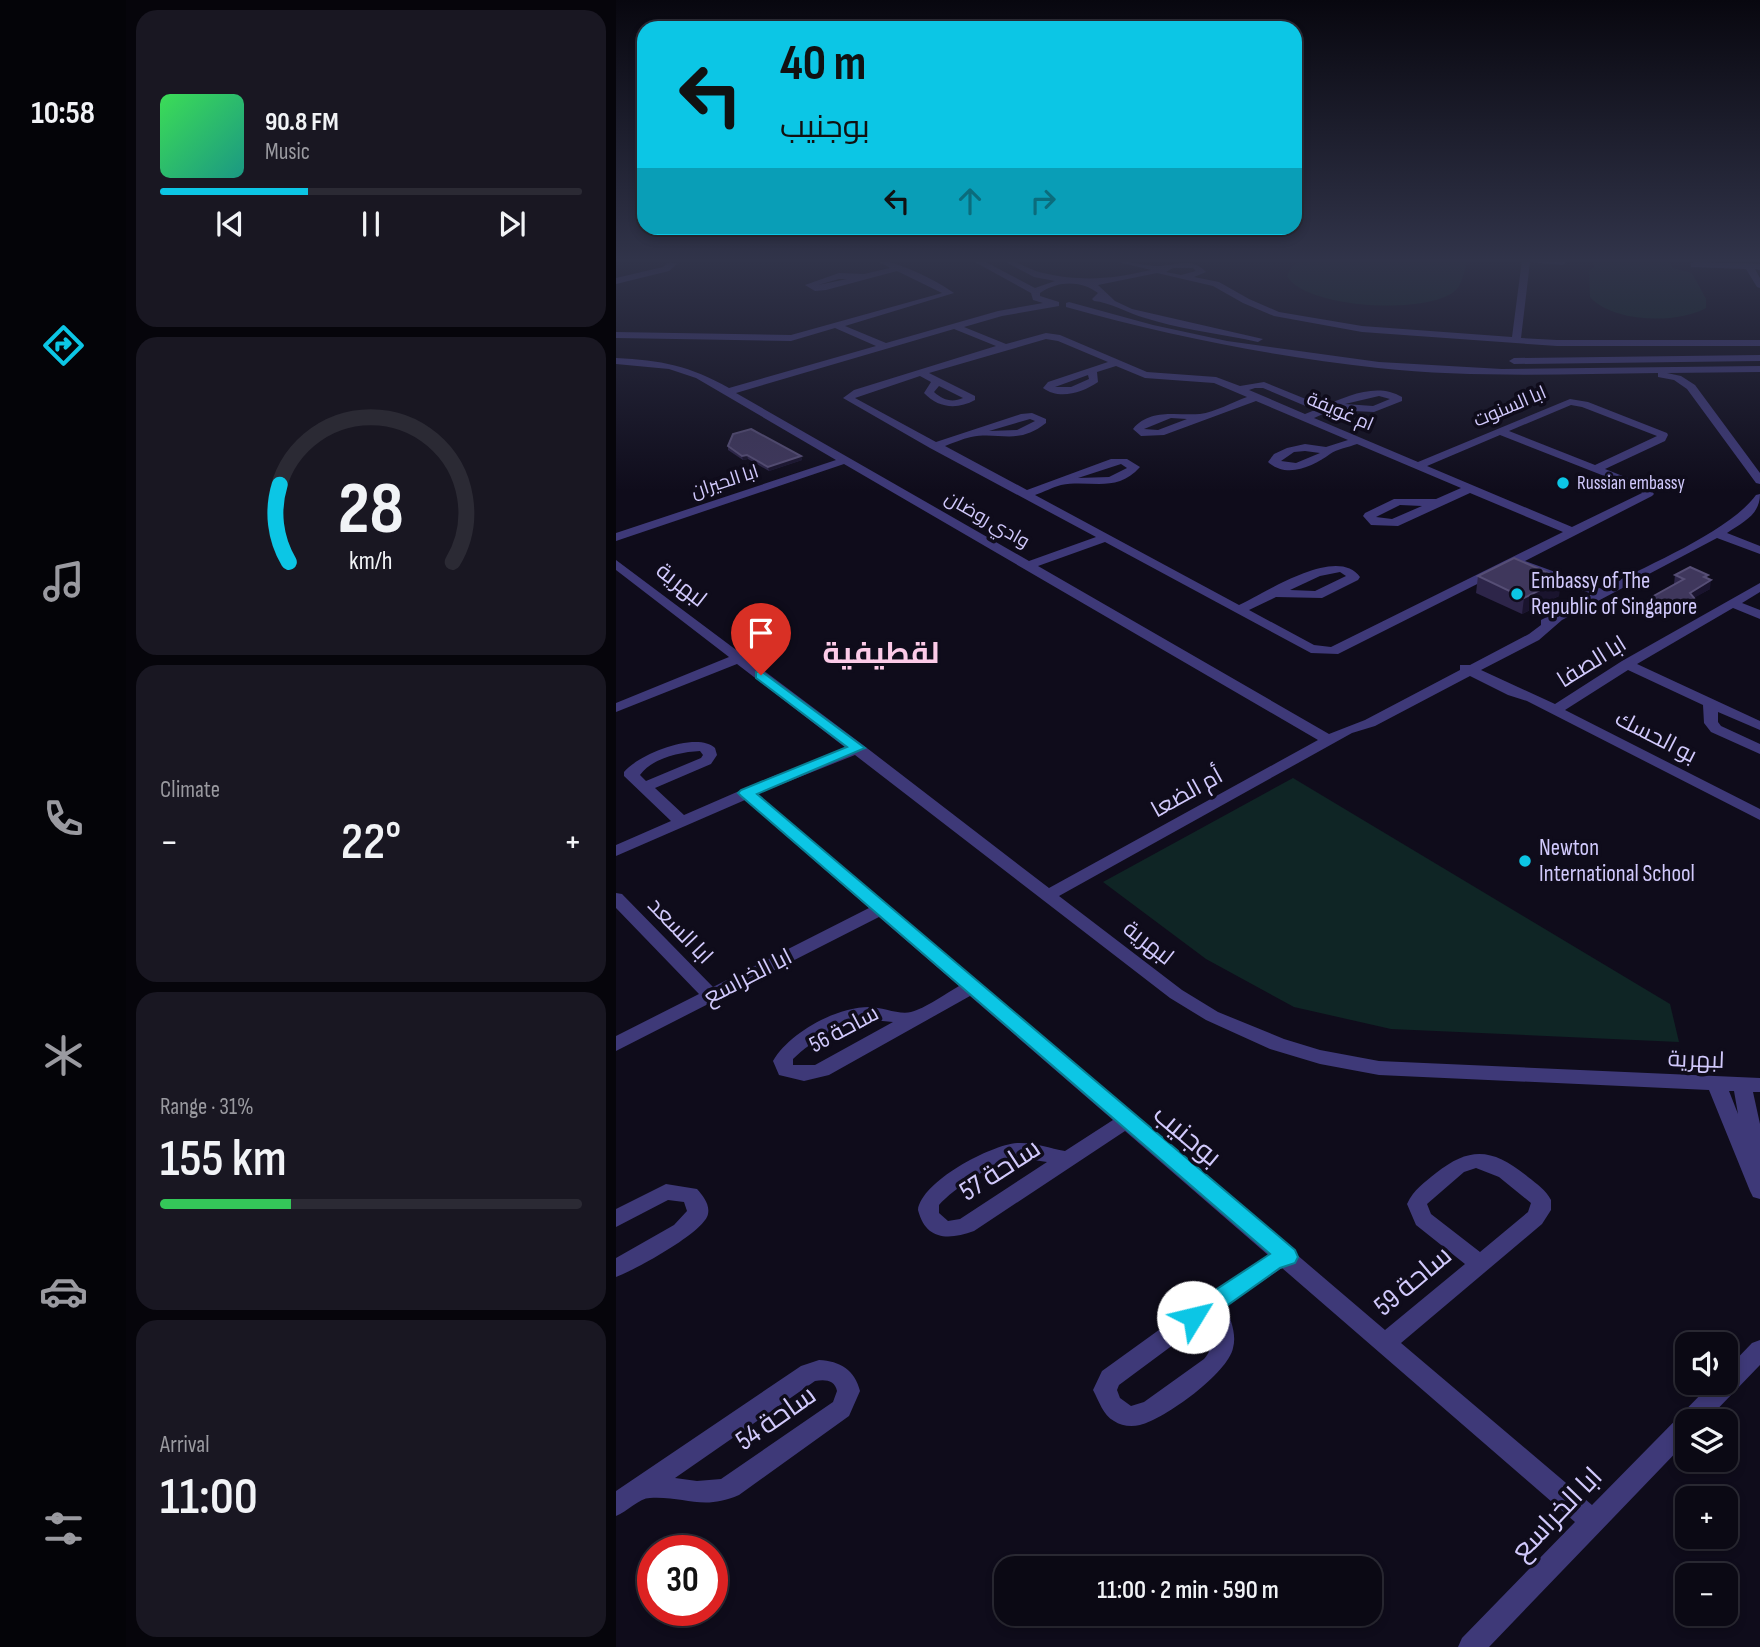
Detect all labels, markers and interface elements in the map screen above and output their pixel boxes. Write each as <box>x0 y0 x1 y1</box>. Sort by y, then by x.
text: 40 m <box>780 35 866 94</box>
icon: left <box>665 49 756 140</box>
text: 10:58 <box>31 94 95 133</box>
text: 90.8 FM <box>265 107 339 138</box>
text: بوجنيب <box>780 108 870 147</box>
text: Music <box>265 138 310 166</box>
icon: left <box>878 182 916 220</box>
icon: ahead <box>951 182 989 220</box>
icon: right <box>1024 182 1062 220</box>
icon: previous <box>211 205 249 243</box>
icon: pause <box>352 205 390 243</box>
icon: next <box>493 205 531 243</box>
icon: directions <box>39 321 88 370</box>
street label: ابا السنوت <box>1470 381 1550 433</box>
street label: ام غويفة <box>1303 388 1377 437</box>
street label: ابا الحيران <box>688 460 762 504</box>
text: 28 <box>338 467 404 555</box>
place label: Russian embassy <box>1577 472 1686 495</box>
marker: Russian embassy <box>1555 475 1571 491</box>
street label: وادي روضان <box>940 487 1033 555</box>
text: km/h <box>349 546 393 577</box>
icon: music <box>39 557 88 606</box>
street label: لبهرية <box>650 557 712 613</box>
place label: Embassy of The Republic of Singapore <box>1531 567 1697 621</box>
marker: Embassy of The Republic of Singapore <box>1509 586 1525 602</box>
pin <box>731 603 791 675</box>
icon: arrive <box>742 614 780 652</box>
street label: ابا الصفا <box>1552 630 1632 694</box>
district label: لقطيفية <box>822 636 940 672</box>
street label: بو الحسك <box>1610 705 1702 769</box>
street label: أم الضعا <box>1145 760 1228 825</box>
text: Climate <box>160 776 220 804</box>
icon: phone <box>39 794 88 843</box>
text: 22° <box>341 811 401 874</box>
text: − <box>160 820 179 865</box>
text: + <box>563 820 582 865</box>
place label: Newton International School <box>1539 834 1695 888</box>
marker: Newton International School <box>1517 853 1533 869</box>
street label: ابا السعد <box>641 892 719 970</box>
street label: لبهرية <box>1117 915 1179 971</box>
street label: ابا الخراسع <box>699 943 797 1012</box>
street label: ساحة 56 <box>804 999 884 1059</box>
icon: climate <box>39 1031 88 1080</box>
street label: لبهرية <box>1667 1045 1725 1075</box>
text: Range · 31% <box>160 1093 254 1121</box>
street label: بوجنيب <box>1146 1098 1228 1174</box>
text: 155 km <box>160 1128 287 1191</box>
street label: ساحة 57 <box>953 1132 1047 1208</box>
street label: ساحة 59 <box>1367 1239 1459 1323</box>
icon: car <box>39 1267 88 1316</box>
position arrow <box>1156 1280 1230 1354</box>
map controls <box>1675 1332 1738 1626</box>
button: sound <box>1675 1332 1738 1395</box>
street label: ساحة 54 <box>729 1378 823 1458</box>
button: layers <box>1675 1409 1738 1472</box>
text: Arrival <box>160 1431 209 1459</box>
street label: ابا الخراسع <box>1505 1461 1610 1568</box>
text: 11:00 <box>160 1466 258 1529</box>
button: + <box>1675 1486 1738 1549</box>
icon: filters <box>39 1504 88 1553</box>
speed limit sign: 30 <box>637 1535 728 1626</box>
button: − <box>1675 1563 1738 1626</box>
text: 11:00 · 2 min · 590 m <box>1097 1575 1279 1606</box>

